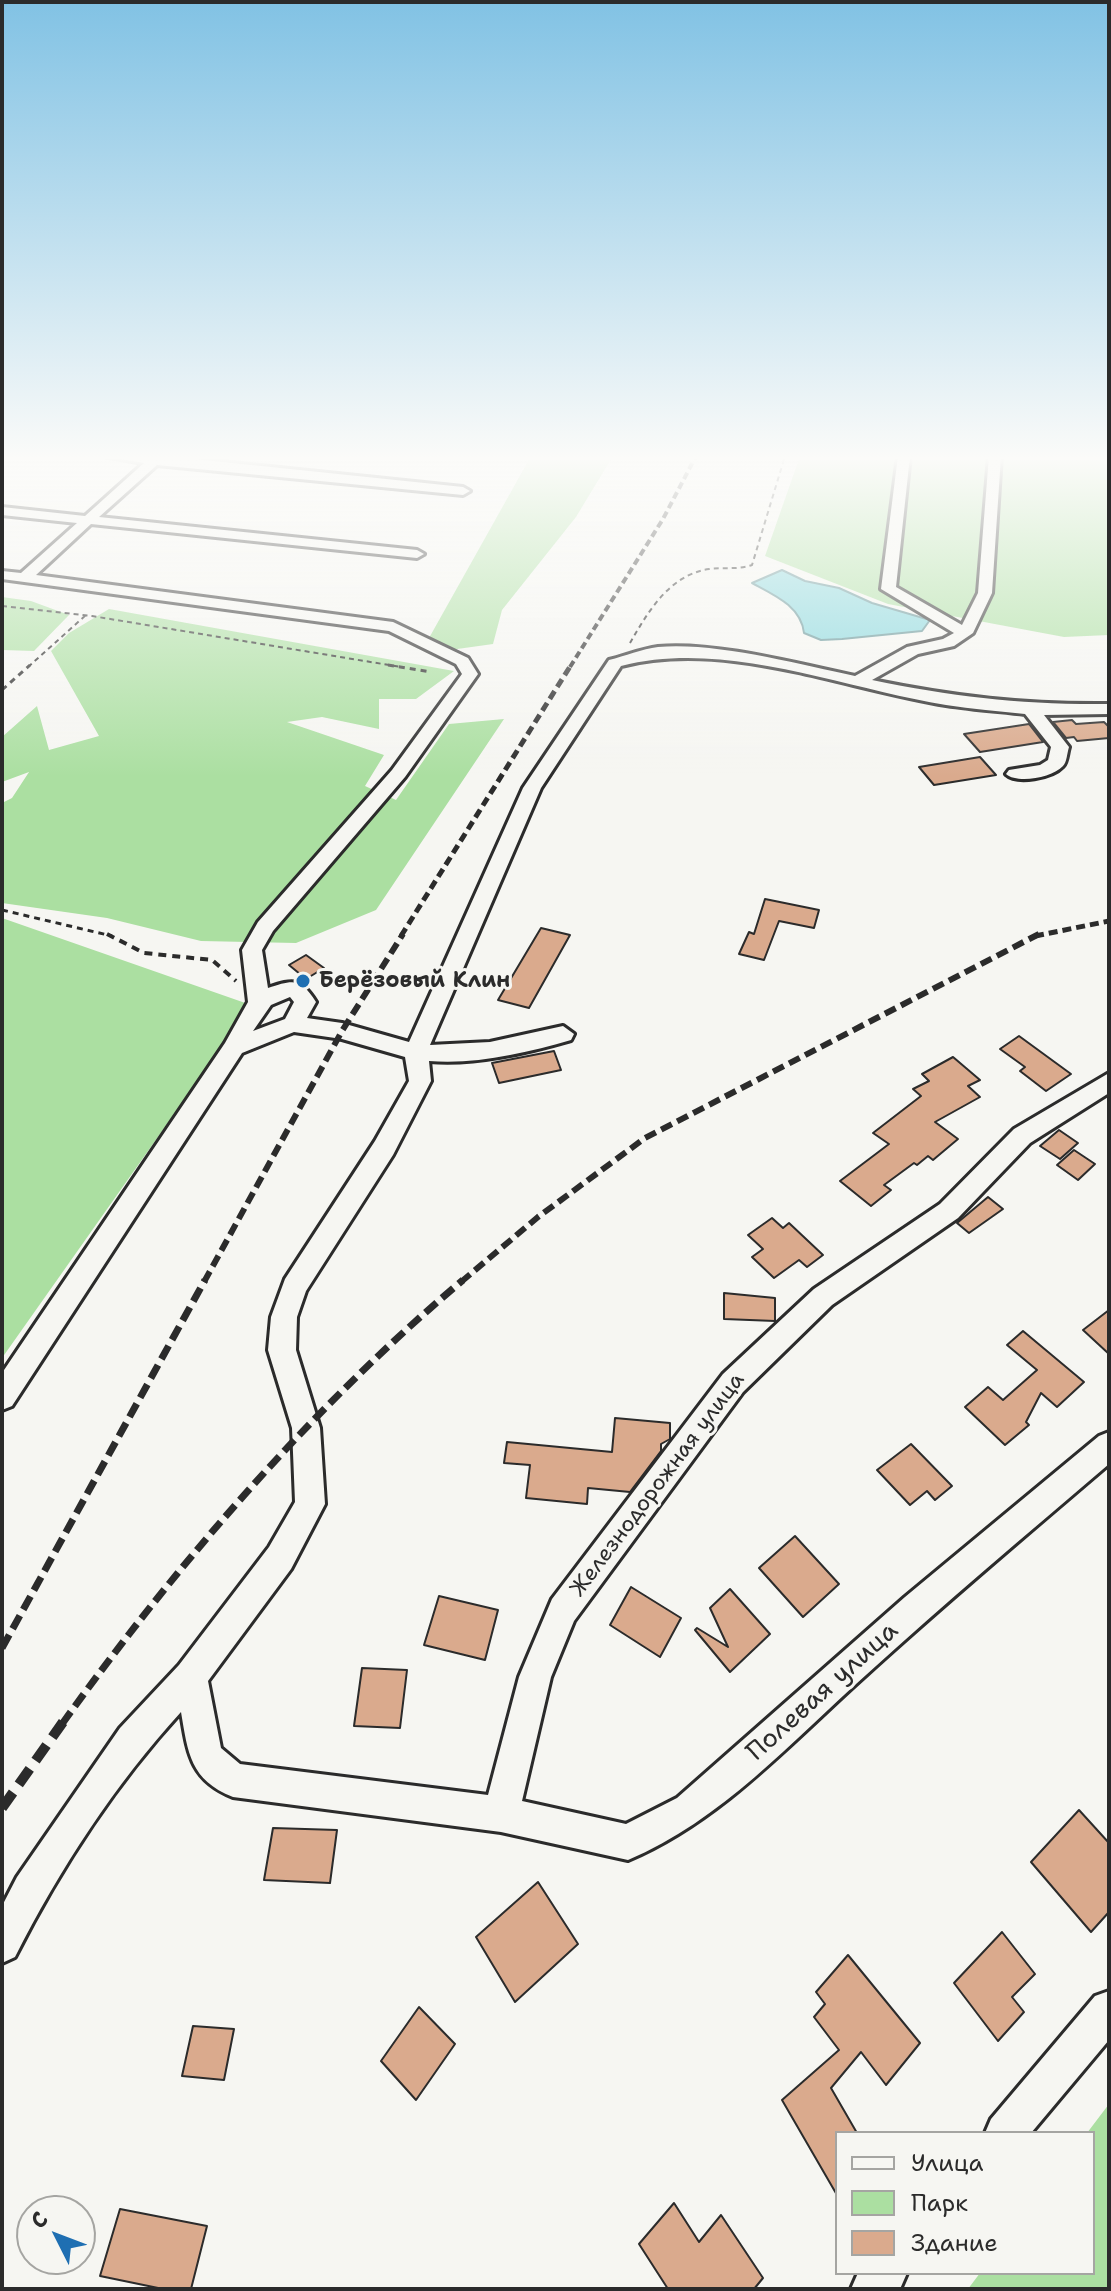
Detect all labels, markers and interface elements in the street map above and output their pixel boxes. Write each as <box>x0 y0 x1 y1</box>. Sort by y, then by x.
place label: Берёзовый Клин <box>319 968 510 994</box>
marker: Берёзовый Клин <box>294 972 312 990</box>
street label: Железнодорожная улица <box>565 1368 751 1602</box>
street label: Полевая улица <box>741 1616 905 1768</box>
legend <box>835 2131 1095 2275</box>
text: Улица <box>911 2147 984 2179</box>
text: Парк <box>911 2187 968 2219</box>
north arrow <box>16 2195 96 2275</box>
text: С <box>24 2205 55 2235</box>
text: Здание <box>911 2227 998 2259</box>

